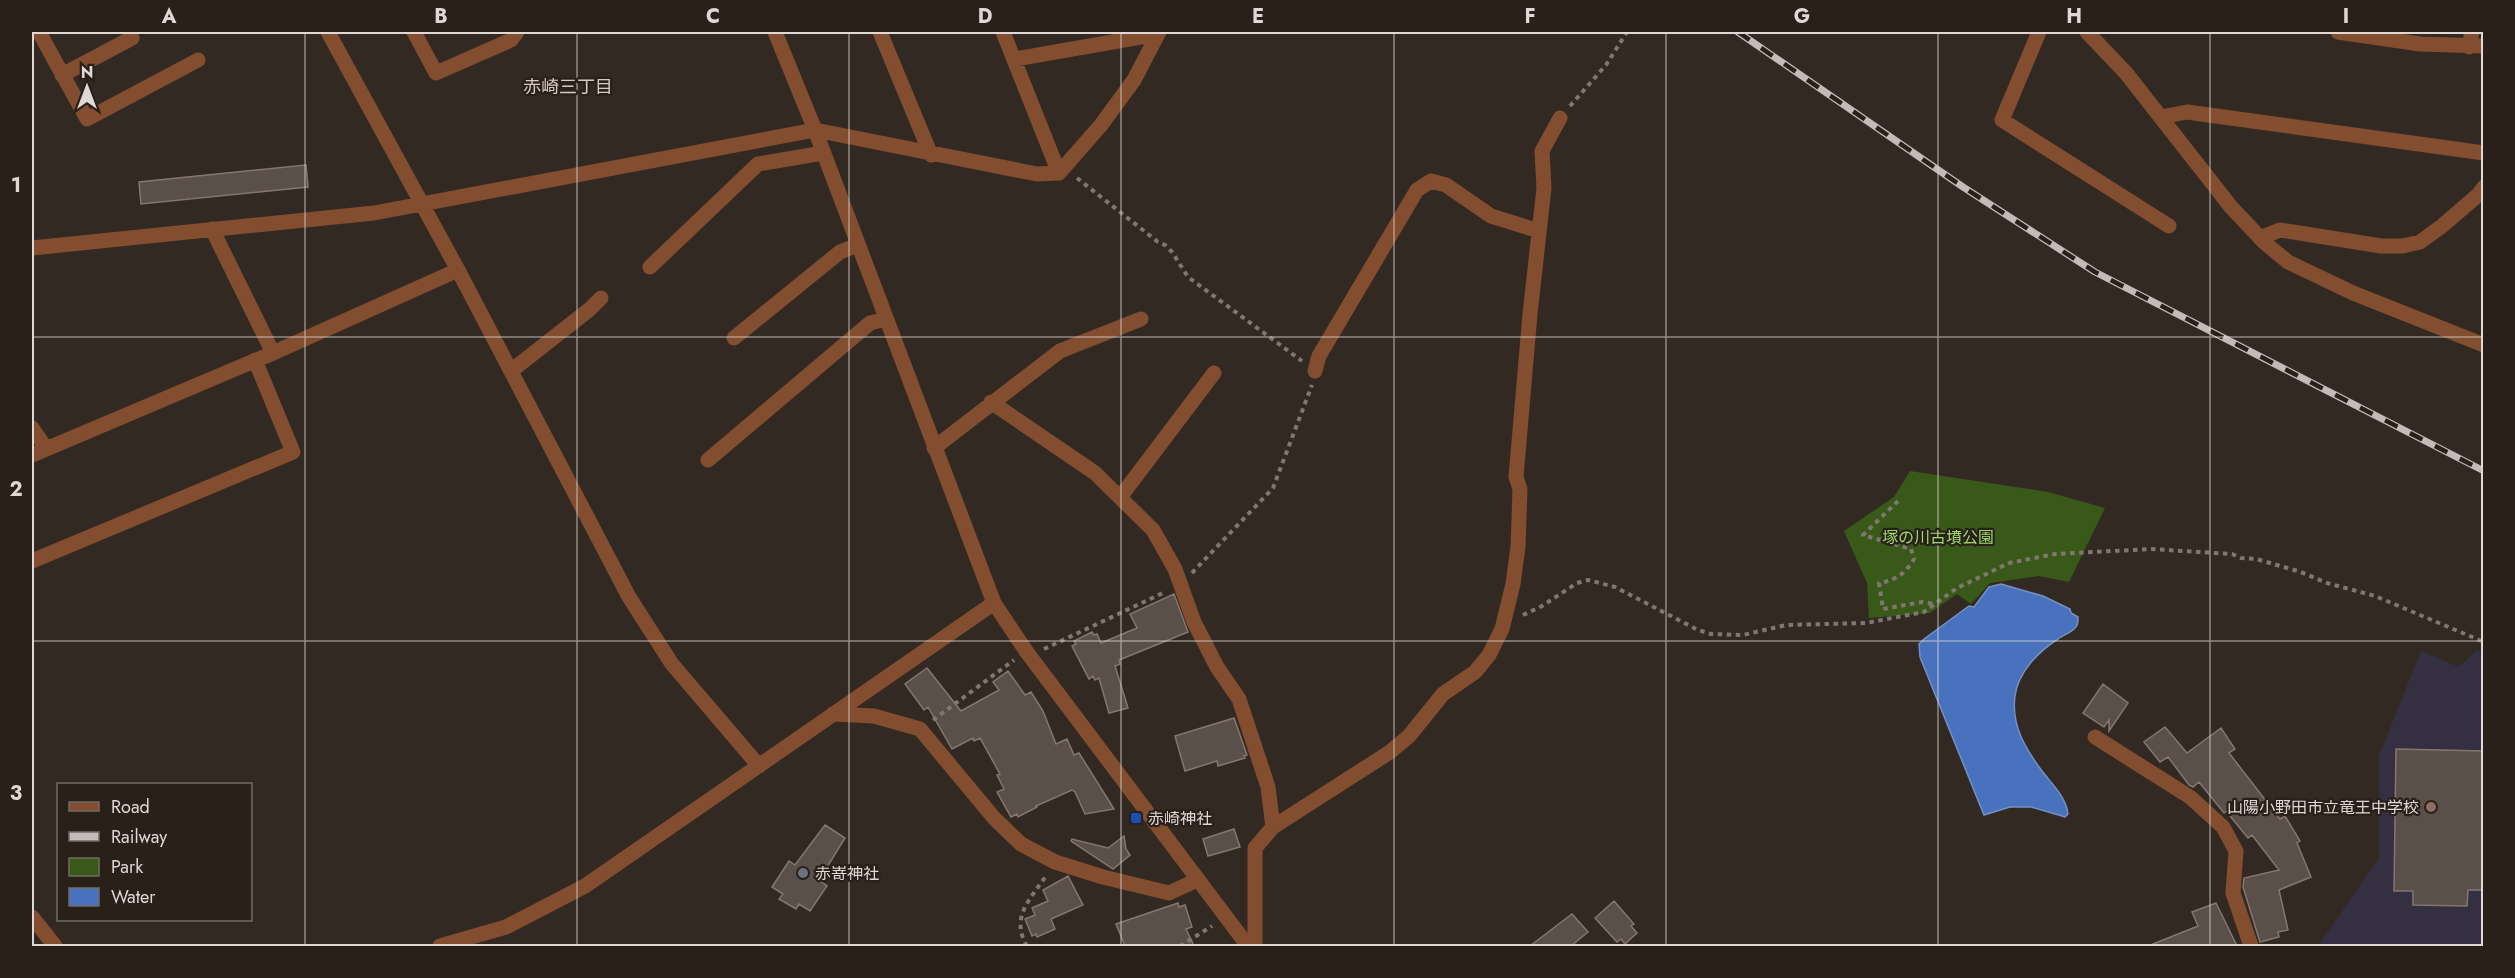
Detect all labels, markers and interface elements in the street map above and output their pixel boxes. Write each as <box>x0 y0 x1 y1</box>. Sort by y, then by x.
text: A <box>161 2 177 31</box>
text: B <box>434 2 448 31</box>
text: C <box>706 2 720 31</box>
text: D <box>978 2 992 31</box>
text: E <box>1252 2 1264 31</box>
text: F <box>1524 2 1536 31</box>
text: G <box>1794 2 1810 31</box>
text: H <box>2066 2 2082 31</box>
text: I <box>2343 2 2349 31</box>
north arrow <box>57 57 117 117</box>
text: N <box>81 61 93 84</box>
district label: 赤崎三丁目 <box>523 74 613 100</box>
text: 1 <box>11 171 21 200</box>
text: 2 <box>9 475 23 504</box>
park label: 塚の川古墳公園 <box>1882 526 1994 549</box>
text: 3 <box>10 779 22 808</box>
legend <box>57 783 252 921</box>
text: Road <box>111 794 150 820</box>
place label: 山陽小野田市立竜王中学校 <box>2227 796 2419 819</box>
marker: 山陽小野田市立竜王中学校 <box>2424 800 2438 814</box>
place label: 赤崎神社 <box>1148 807 1212 830</box>
marker: 赤崎神社 <box>1129 811 1143 825</box>
text: Railway <box>111 824 167 850</box>
text: Park <box>111 854 143 880</box>
place label: 赤嵜神社 <box>815 862 879 885</box>
marker: 赤嵜神社 <box>796 866 810 880</box>
text: Water <box>111 884 156 910</box>

